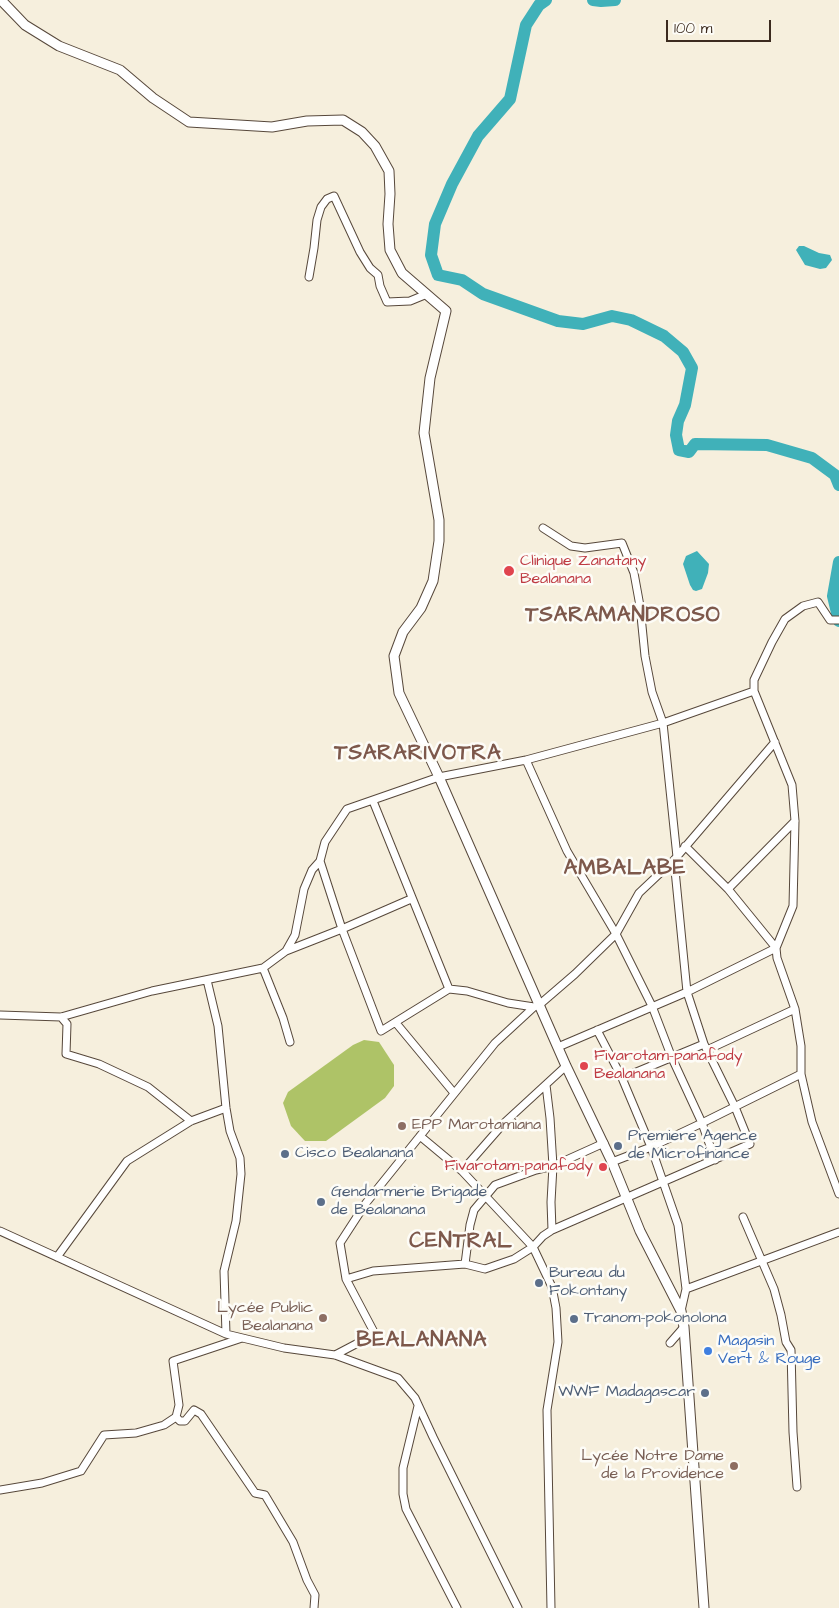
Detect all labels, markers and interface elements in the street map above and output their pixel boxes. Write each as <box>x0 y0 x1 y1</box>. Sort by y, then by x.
scale bar <box>669 10 774 42</box>
text: 100 m <box>674 18 713 39</box>
place label: Clinique Zanatany Bealanana <box>520 552 646 590</box>
marker: Clinique Zanatany Bealanana <box>502 564 516 578</box>
district label: TSARAMANDROSO <box>524 604 722 630</box>
district label: TSARARIVOTRA <box>333 742 503 768</box>
district label: AMBALABE <box>563 857 687 883</box>
place label: Fivarotam-panafody Bealanana <box>594 1047 742 1085</box>
marker: Fivarotam-panafody Bealanana <box>578 1060 590 1072</box>
place label: EPP Marotamiana <box>412 1116 541 1136</box>
marker: EPP Marotamiana <box>396 1120 408 1132</box>
place label: Premiere Agence de Microfinance <box>628 1127 757 1165</box>
marker: Premiere Agence de Microfinance <box>612 1140 624 1152</box>
place label: Cisco Bealanana <box>295 1144 413 1164</box>
marker: Cisco Bealanana <box>279 1148 291 1160</box>
place label: Fivarotam-panafody <box>445 1157 593 1177</box>
marker: Fivarotam-panafody <box>597 1161 609 1173</box>
place label: Gendarmerie Brigade de Bealanana <box>331 1183 487 1221</box>
marker: Gendarmerie Brigade de Bealanana <box>315 1196 327 1208</box>
district label: CENTRAL <box>408 1230 514 1256</box>
place label: Bureau du Fokontany <box>549 1264 627 1302</box>
marker: Bureau du Fokontany <box>533 1277 545 1289</box>
place label: Lycée Public Bealanana <box>217 1299 313 1337</box>
place label: Tranom-pokonolona <box>584 1309 727 1329</box>
marker: Lycée Public Bealanana <box>317 1312 329 1324</box>
marker: Tranom-pokonolona <box>568 1313 580 1325</box>
district label: BEALANANA <box>355 1329 489 1355</box>
place label: Magasin Vert & Rouge <box>718 1332 821 1370</box>
marker: Magasin Vert & Rouge <box>702 1345 714 1357</box>
place label: WWF Madagascar <box>558 1383 695 1403</box>
marker: WWF Madagascar <box>699 1387 711 1399</box>
place label: Lycée Notre Dame de la Providence <box>581 1447 724 1485</box>
marker: Lycée Notre Dame de la Providence <box>728 1460 740 1472</box>

